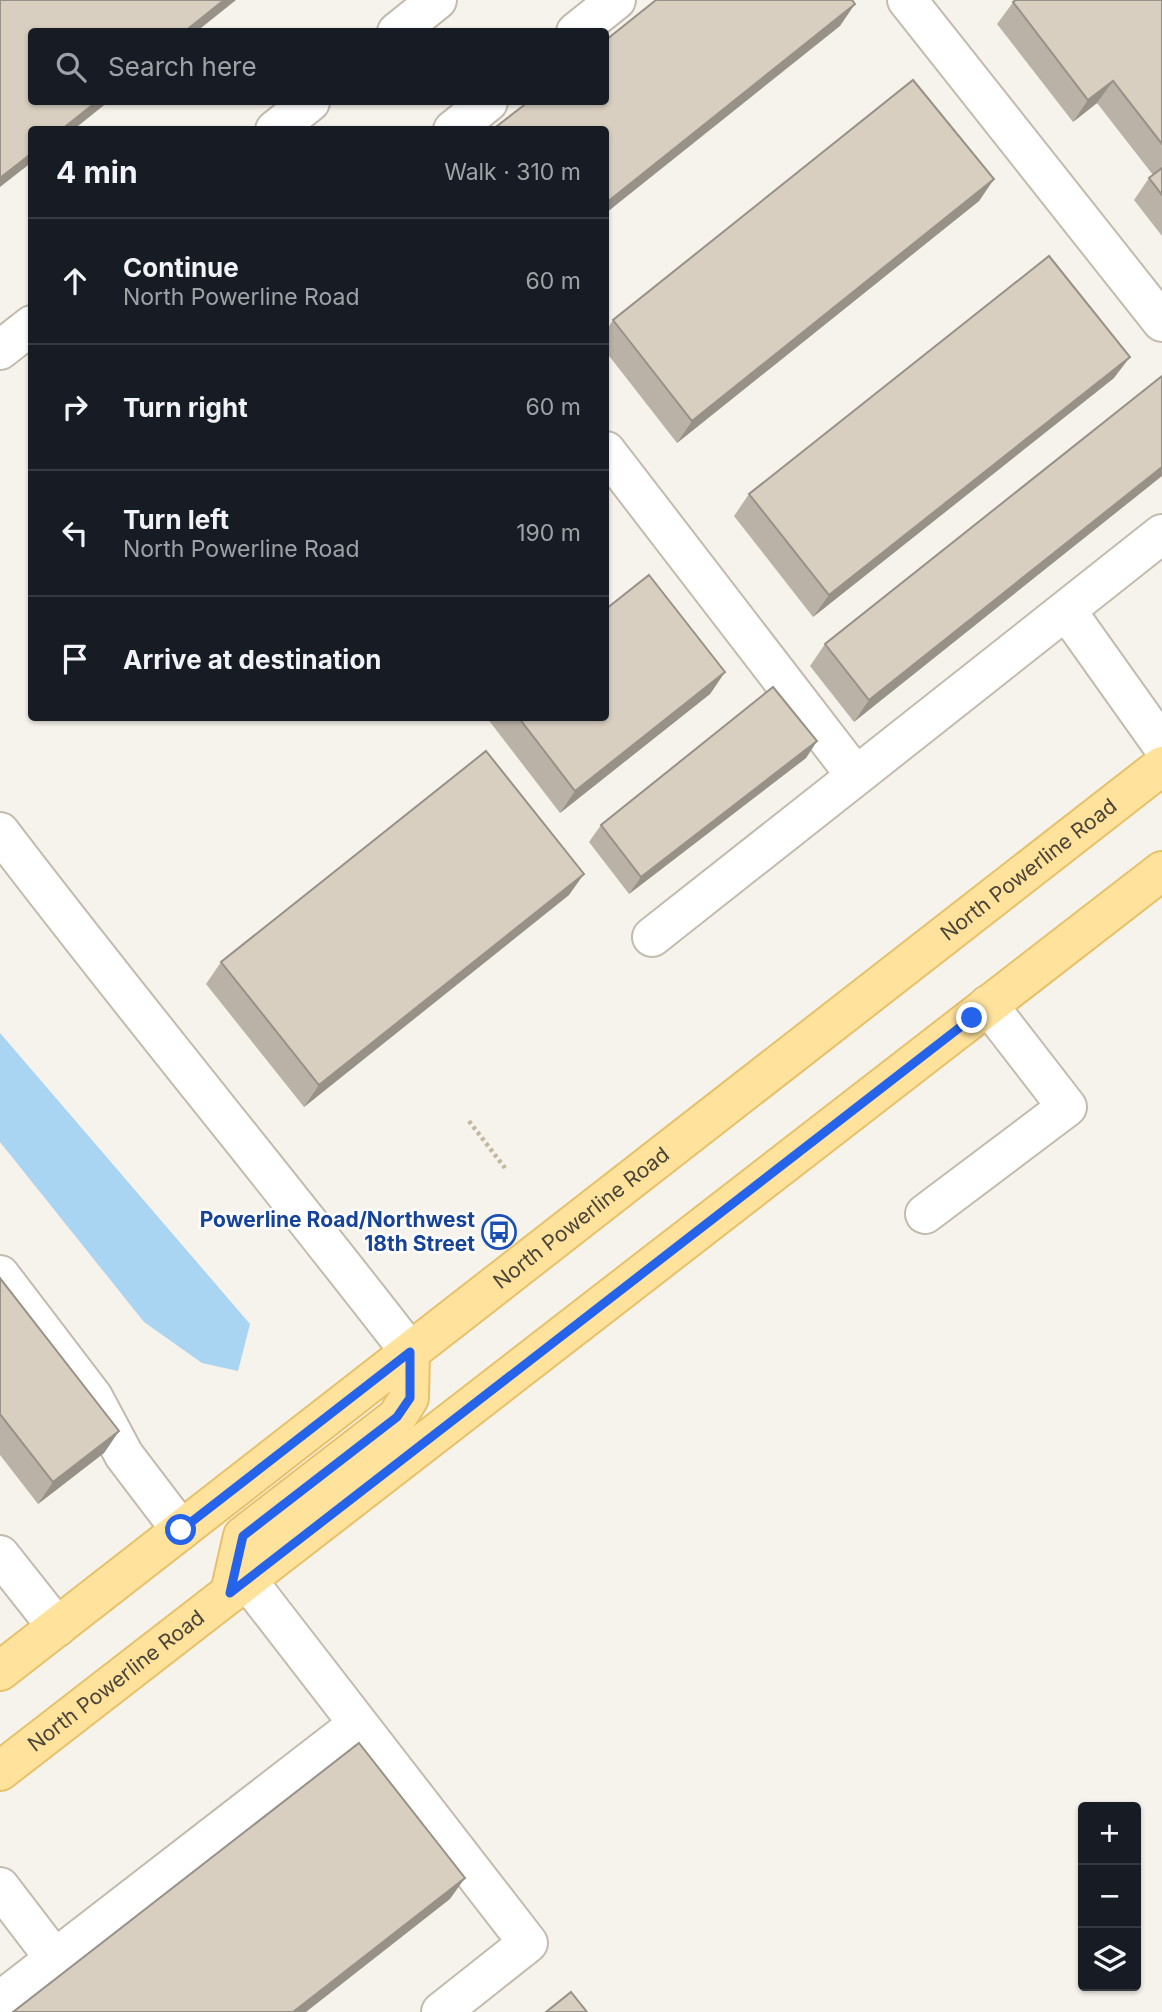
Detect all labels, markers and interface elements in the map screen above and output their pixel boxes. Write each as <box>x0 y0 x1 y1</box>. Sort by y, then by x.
search box <box>28 28 609 105</box>
icon: search <box>52 48 90 86</box>
text: Search here <box>108 51 257 82</box>
text: 4 min <box>56 154 138 190</box>
text: Walk · 310 m <box>444 158 581 186</box>
text: Continue <box>123 252 239 283</box>
icon: ahead <box>56 262 94 300</box>
text: 60 m <box>526 267 581 295</box>
text: North Powerline Road <box>123 283 360 311</box>
icon: right <box>56 388 94 426</box>
text: Turn right <box>123 392 248 423</box>
text: 60 m <box>526 393 581 421</box>
text: Turn left <box>123 504 229 535</box>
icon: left <box>56 514 94 552</box>
text: 190 m <box>516 519 581 547</box>
text: North Powerline Road <box>123 535 360 563</box>
icon: arrive <box>56 640 94 678</box>
text: Arrive at destination <box>123 644 382 675</box>
street label: North Powerline Road <box>936 793 1121 946</box>
route end <box>956 1002 987 1033</box>
street label: North Powerline Road <box>488 1141 674 1294</box>
place label: Powerline Road/Northwest 18th Street <box>200 1207 475 1256</box>
bus stop icon: Powerline Road/Northwest 18th Street <box>480 1213 518 1251</box>
route start <box>165 1514 196 1545</box>
street label: North Powerline Road <box>23 1605 209 1757</box>
map controls <box>1078 1802 1141 1991</box>
button: + <box>1078 1802 1141 1865</box>
button: − <box>1078 1865 1141 1928</box>
button: layers <box>1078 1928 1141 1991</box>

